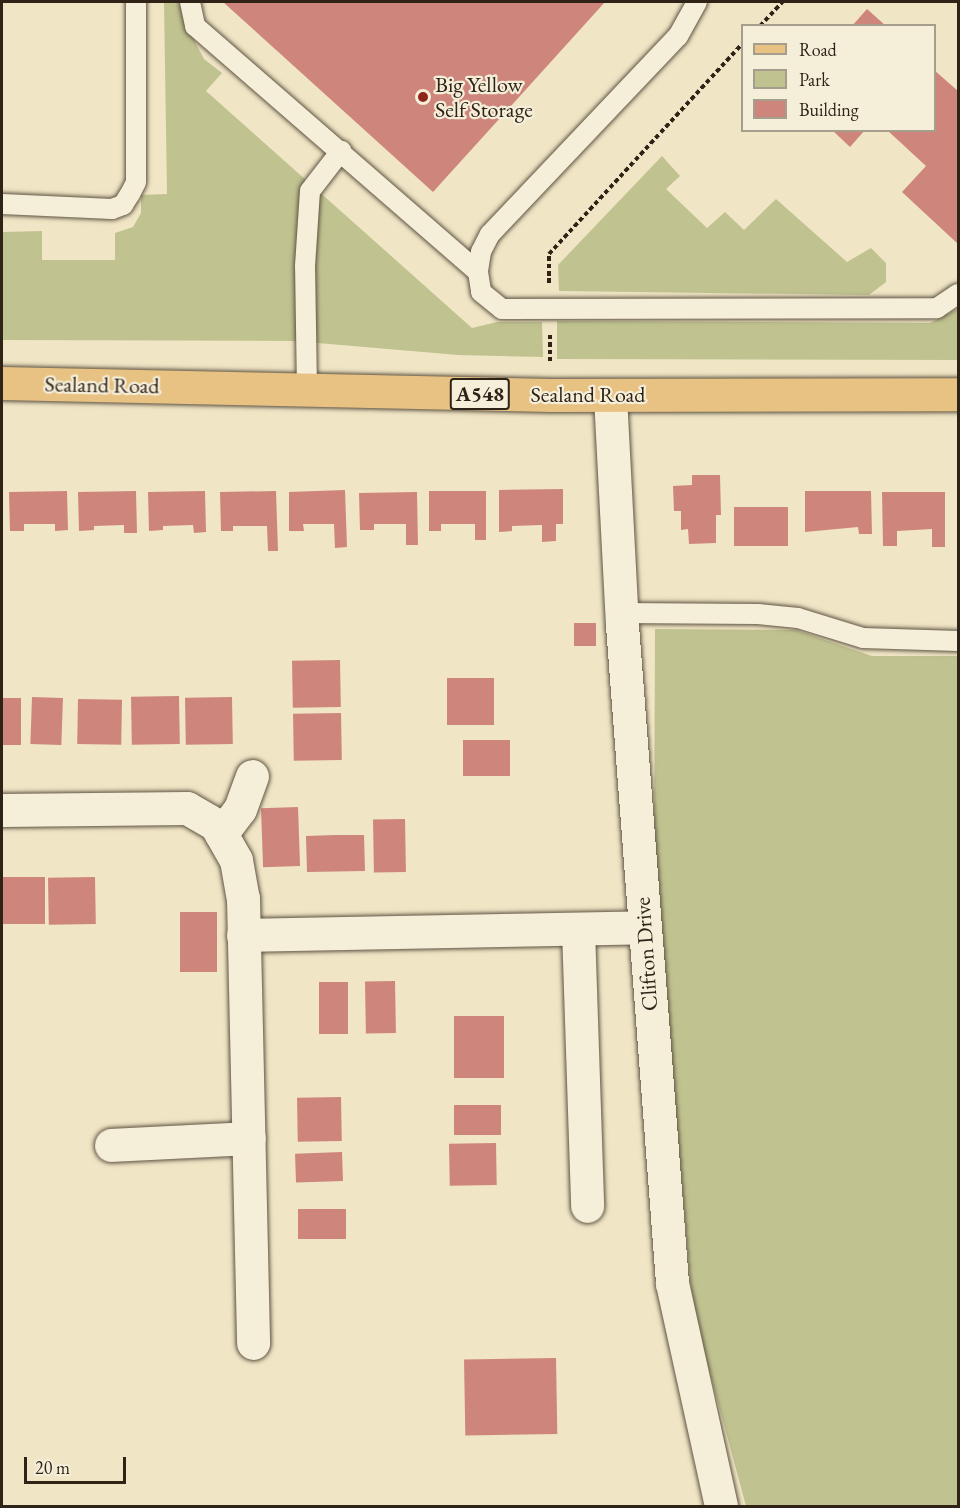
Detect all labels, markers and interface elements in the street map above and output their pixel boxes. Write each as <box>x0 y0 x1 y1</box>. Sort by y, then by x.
legend <box>741 24 936 132</box>
text: Road <box>799 38 837 61</box>
text: Park <box>799 68 830 91</box>
place label: Big Yellow Self Storage <box>435 71 533 122</box>
marker: Big Yellow Self Storage <box>416 90 430 104</box>
text: Building <box>799 98 859 121</box>
street label: Sealand Road <box>44 371 160 399</box>
road number: A548 <box>448 376 512 412</box>
street label: Sealand Road <box>531 382 645 408</box>
street label: Clifton Drive <box>629 896 663 1012</box>
scale bar <box>27 1445 129 1483</box>
text: 20 m <box>35 1456 70 1479</box>

